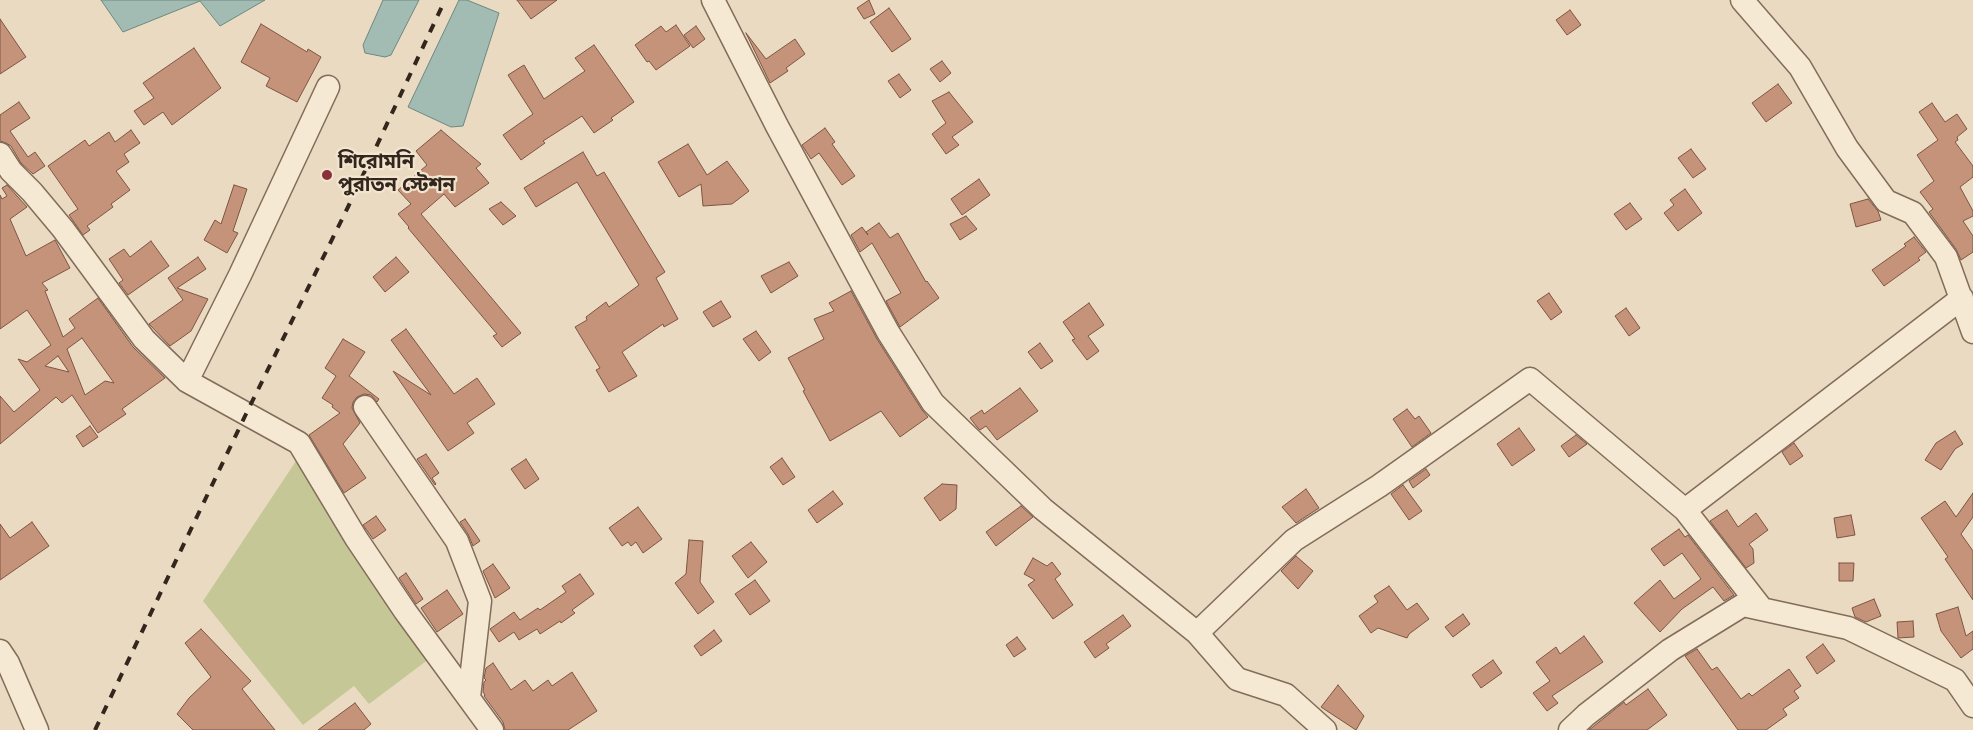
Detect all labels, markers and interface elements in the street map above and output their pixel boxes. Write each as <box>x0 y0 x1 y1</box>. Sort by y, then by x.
place label: শিরোমনি পুরাতন স্টেশন <box>338 152 455 199</box>
marker: শিরোমনি পুরাতন স্টেশন <box>320 168 334 182</box>

